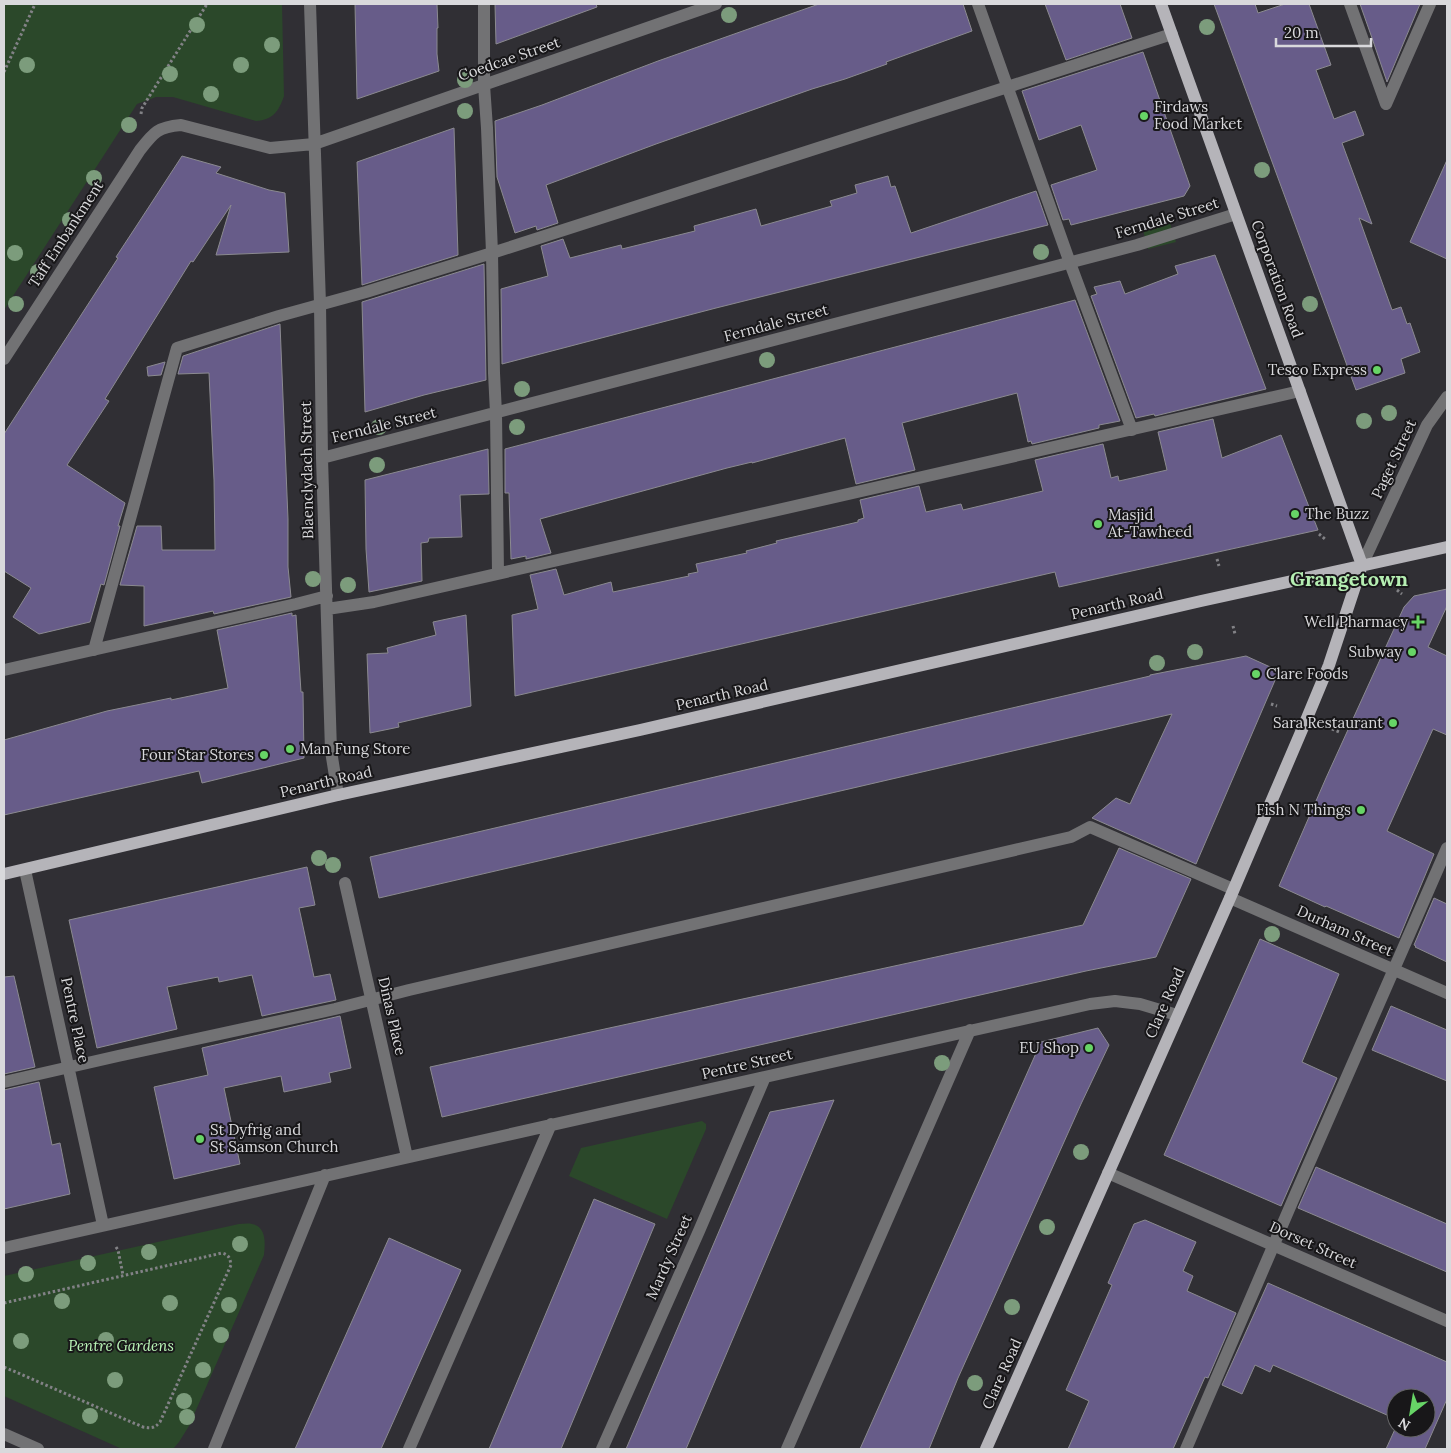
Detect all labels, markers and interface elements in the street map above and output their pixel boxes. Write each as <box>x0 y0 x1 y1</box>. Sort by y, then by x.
scale bar <box>1276 15 1371 47</box>
text: 20 m <box>1284 23 1319 42</box>
street label: Coedcae Street <box>455 32 562 85</box>
place label: Firdaws Food Market <box>1154 97 1242 133</box>
marker: Firdaws Food Market <box>1138 110 1150 122</box>
street label: Taff Embankment <box>24 176 107 291</box>
street label: Ferndale Street <box>1113 193 1221 242</box>
street label: Corporation Road <box>1247 217 1308 340</box>
street label: Ferndale Street <box>722 299 830 346</box>
place label: Tesco Express <box>1268 360 1367 379</box>
marker: Tesco Express <box>1371 364 1383 376</box>
street label: Blaenclydach Street <box>296 401 317 539</box>
street label: Ferndale Street <box>330 402 438 447</box>
street label: Paget Street <box>1367 416 1420 501</box>
place label: The Buzz <box>1305 504 1369 523</box>
place label: Masjid At-Tawheed <box>1107 505 1192 541</box>
marker: The Buzz <box>1289 508 1301 520</box>
marker: Masjid At-Tawheed <box>1092 518 1104 530</box>
district label: Grangetown <box>1290 566 1408 591</box>
street label: Penarth Road <box>1069 584 1165 623</box>
place label: Well Pharmacy <box>1304 612 1408 631</box>
marker: Well Pharmacy <box>1412 616 1424 628</box>
place label: Subway <box>1349 642 1402 661</box>
marker: Subway <box>1406 646 1418 658</box>
place label: Clare Foods <box>1266 664 1348 683</box>
marker: Clare Foods <box>1250 668 1262 680</box>
street label: Penarth Road <box>674 675 770 714</box>
place label: Sara Restaurant <box>1273 713 1383 732</box>
marker: Sara Restaurant <box>1387 717 1399 729</box>
place label: Man Fung Store <box>300 739 410 758</box>
marker: Man Fung Store <box>284 743 296 755</box>
place label: Four Star Stores <box>141 745 254 764</box>
marker: Four Star Stores <box>258 749 270 761</box>
street label: Penarth Road <box>278 762 374 801</box>
place label: Fish N Things <box>1256 800 1351 819</box>
marker: Fish N Things <box>1355 804 1367 816</box>
street label: Durham Street <box>1294 901 1396 960</box>
street label: Clare Road <box>1140 964 1189 1041</box>
street label: Pentre Place <box>57 975 94 1065</box>
street label: Dinas Place <box>374 975 411 1057</box>
place label: EU Shop <box>1019 1038 1079 1057</box>
marker: EU Shop <box>1083 1042 1095 1054</box>
street label: Pentre Street <box>700 1044 794 1083</box>
place label: St Dyfrig and St Samson Church <box>210 1120 338 1156</box>
marker: St Dyfrig and St Samson Church <box>194 1133 206 1145</box>
street label: Mardy Street <box>641 1211 696 1302</box>
street label: Dorset Street <box>1267 1217 1360 1272</box>
street label: Clare Road <box>977 1335 1026 1412</box>
park label: Pentre Gardens <box>68 1336 174 1355</box>
north arrow <box>1386 1388 1436 1438</box>
text: N <box>1395 1414 1414 1435</box>

